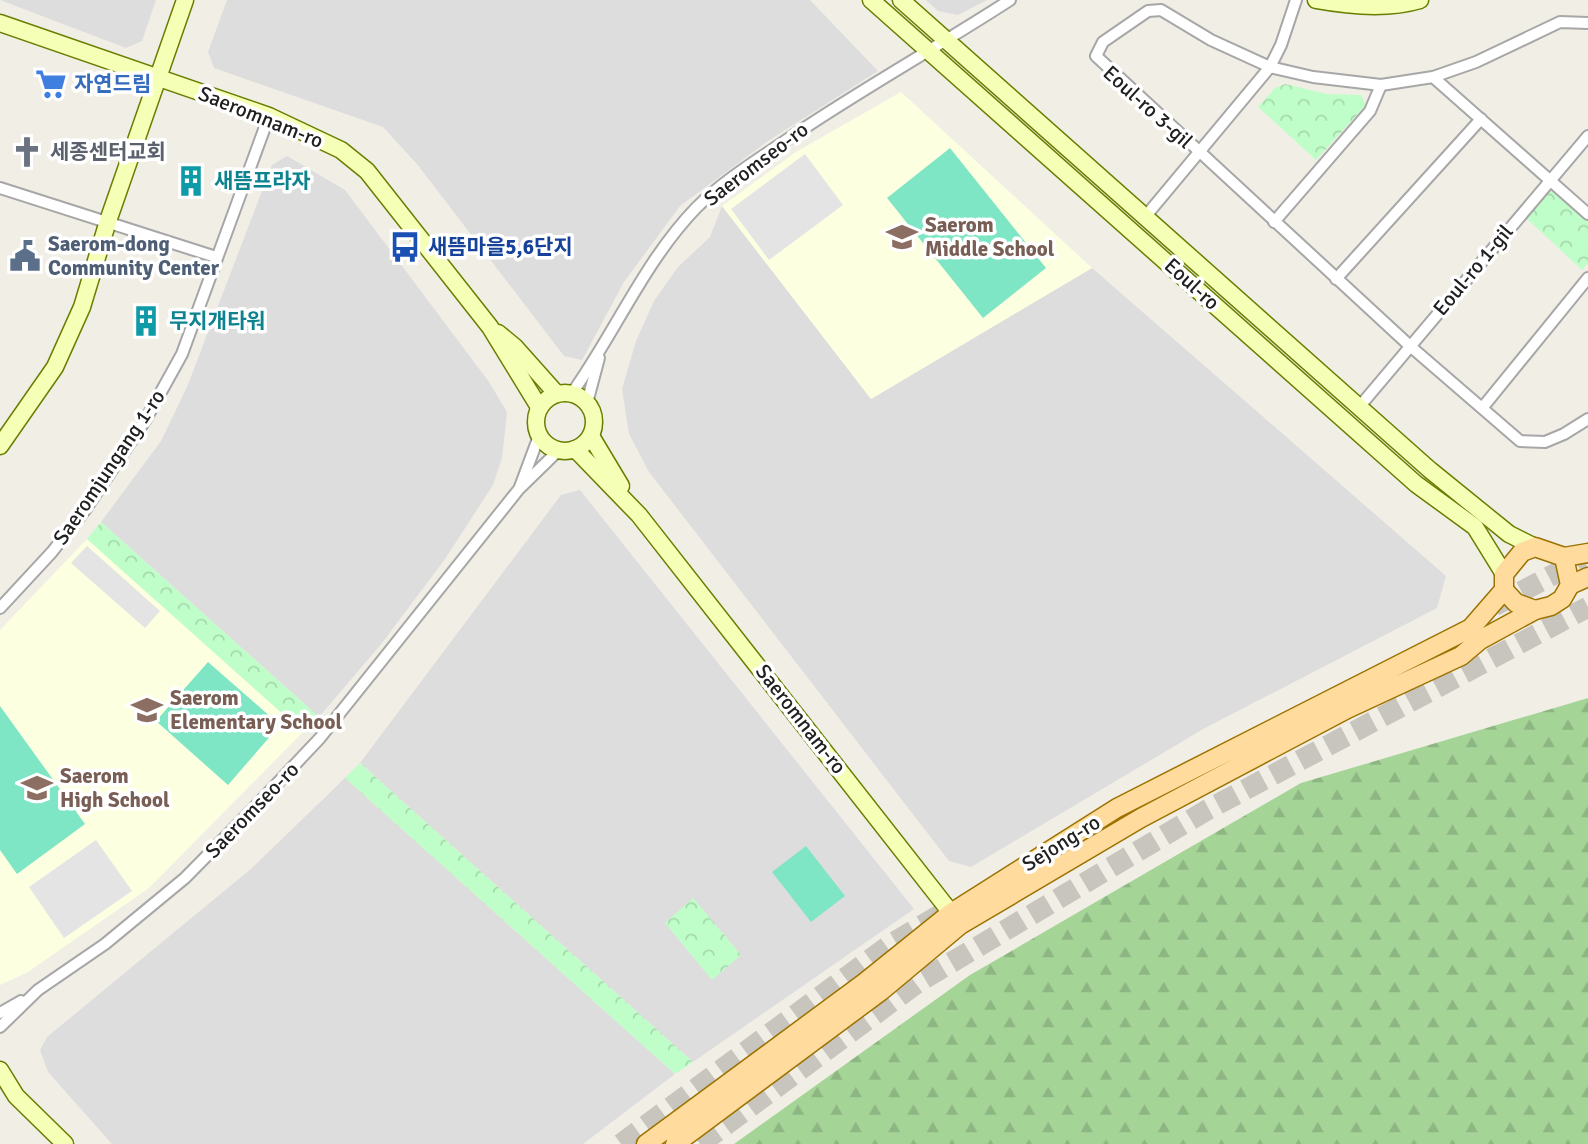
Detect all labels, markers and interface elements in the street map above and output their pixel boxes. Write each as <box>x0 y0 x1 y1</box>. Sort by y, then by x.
street label: Eoul-ro 3-gil <box>1098 60 1198 154</box>
supermarket icon: 자연드림 <box>34 67 68 101</box>
place label: 자연드림 <box>74 71 151 97</box>
street label: Saeromnam-ro <box>195 80 327 154</box>
street label: Saeromseo-ro <box>699 116 813 212</box>
church icon: 세종센터교회 <box>10 135 44 169</box>
place label: 세종센터교회 <box>50 139 166 165</box>
building icon: 새뜸프라자 <box>174 164 208 198</box>
place label: 새뜸프라자 <box>214 168 311 194</box>
place label: Saerom Middle School <box>925 212 1055 262</box>
street label: Eoul-ro 1-gil <box>1427 219 1519 321</box>
school or university icon: Saerom Middle School <box>885 220 919 254</box>
bus stop icon: 새뜸마을5,6단지 <box>388 230 422 264</box>
place label: Saerom-dong Community Center <box>48 231 220 281</box>
place label: 새뜸마을5,6단지 <box>428 234 573 260</box>
public building icon: Saerom-dong Community Center <box>8 239 42 273</box>
street label: Eoul-ro <box>1159 252 1225 316</box>
building icon: 무지개타워 <box>129 304 163 338</box>
place label: 무지개타워 <box>169 308 266 334</box>
street label: Saeromjungang 1-ro <box>47 384 171 550</box>
street label: Saeromnam-ro <box>750 659 852 779</box>
place label: Saerom Elementary School <box>170 685 342 735</box>
school or university icon: Saerom Elementary School <box>130 693 164 727</box>
street label: Saeromseo-ro <box>200 756 304 864</box>
place label: Saerom High School <box>60 763 170 813</box>
school or university icon: Saerom High School <box>20 771 54 805</box>
street label: Sejong-ro <box>1017 809 1105 877</box>

